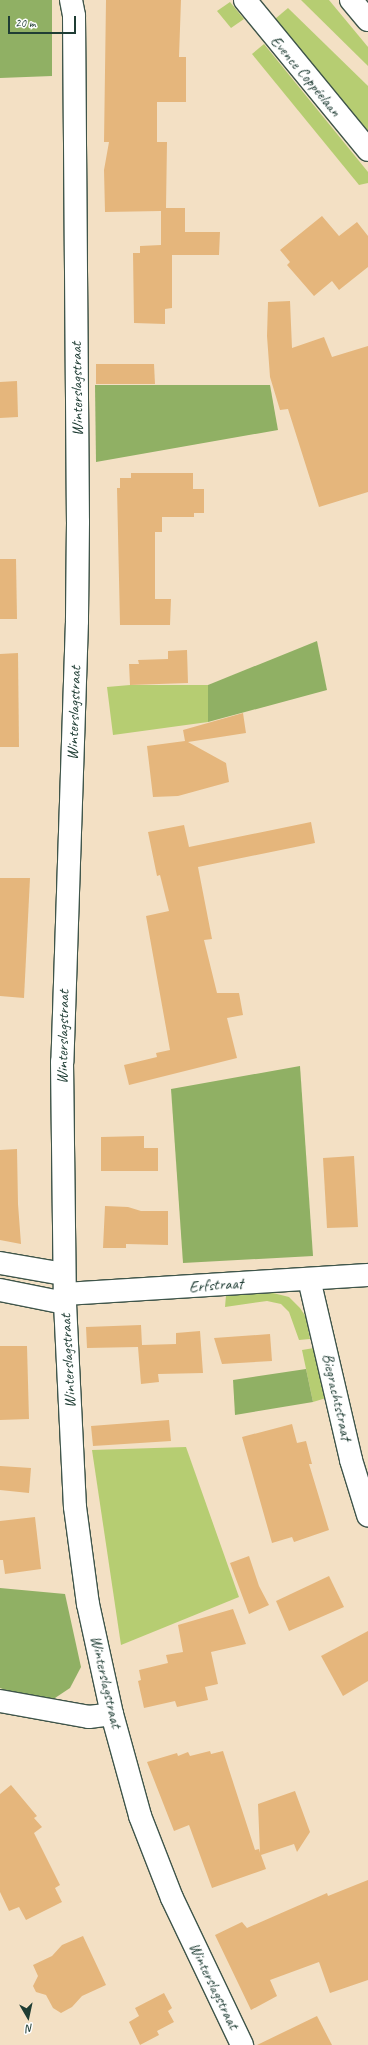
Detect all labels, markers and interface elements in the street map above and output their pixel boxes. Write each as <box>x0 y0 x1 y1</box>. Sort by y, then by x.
scale bar <box>10 8 78 34</box>
text: 20 m <box>15 15 35 31</box>
street label: Evence Coppéelaan <box>267 32 345 120</box>
street label: Winterslagstraat <box>67 342 87 436</box>
street label: Winterslagstraat <box>63 666 85 760</box>
street label: Winterslagstraat <box>53 990 73 1084</box>
street label: Erfstraat <box>188 1274 244 1296</box>
street label: Winterslagstraat <box>56 1314 80 1408</box>
street label: Biegrachtstraat <box>318 1352 356 1442</box>
street label: Winterslagstraat <box>86 1634 126 1730</box>
street label: Winterslagstraat <box>185 1940 243 2032</box>
north arrow <box>8 1997 48 2037</box>
text: N <box>25 2021 34 2036</box>

